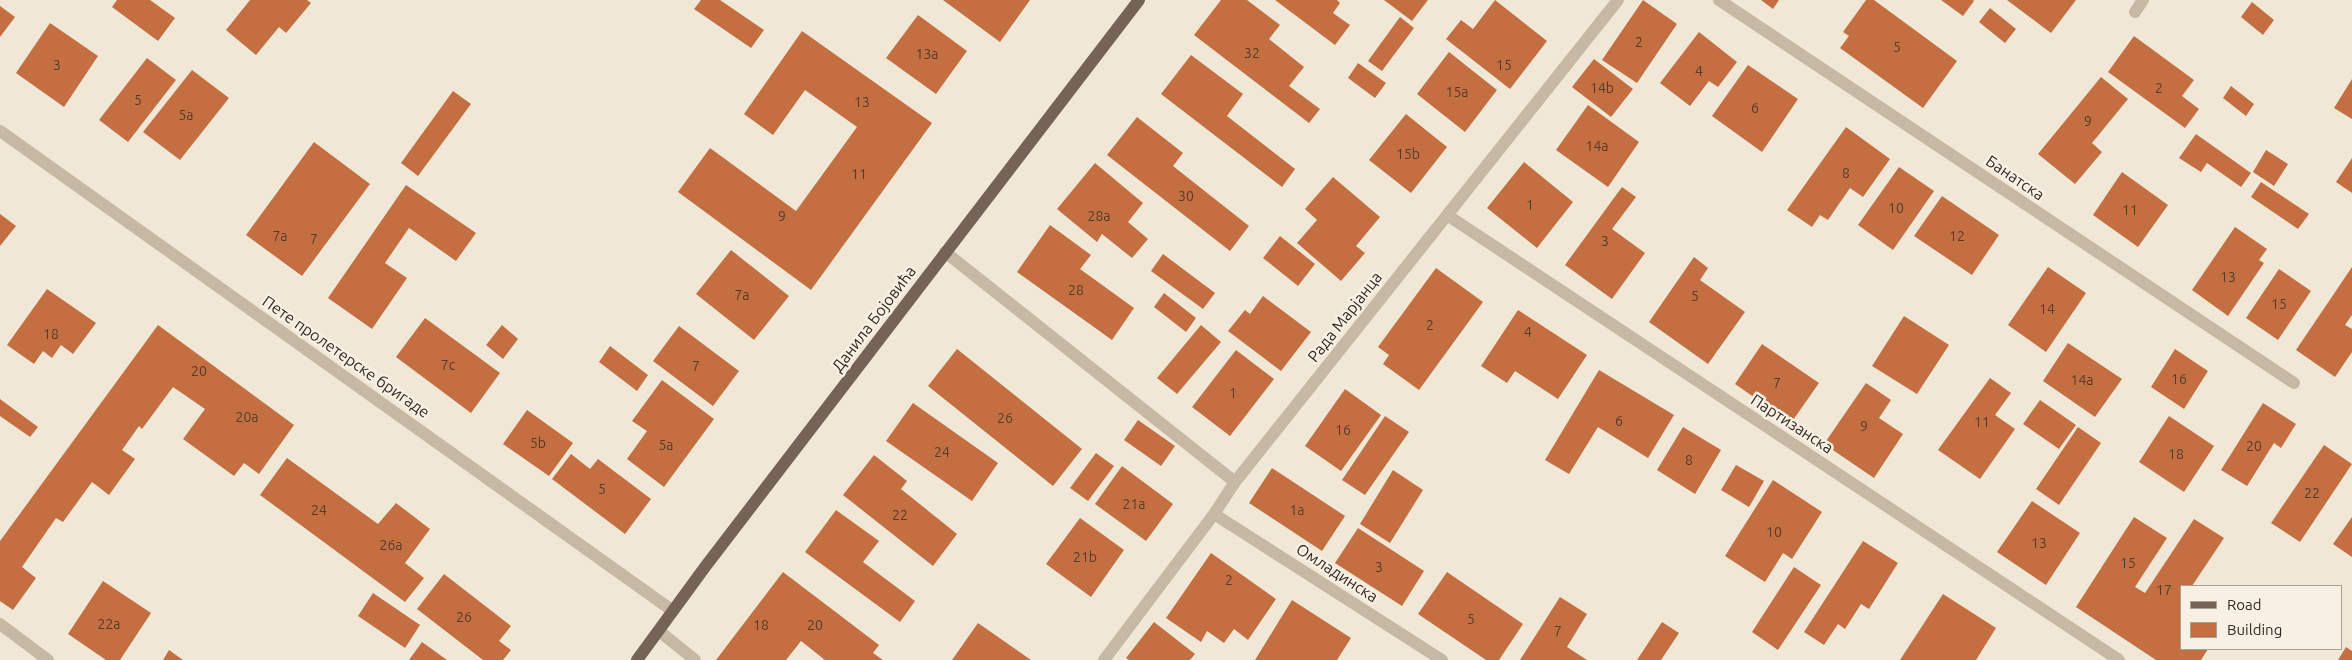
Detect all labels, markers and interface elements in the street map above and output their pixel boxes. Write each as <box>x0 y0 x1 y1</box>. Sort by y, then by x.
house number: 2 <box>1635 34 1643 50</box>
house number: 5 <box>1893 39 1901 55</box>
house number: 32 <box>1244 45 1260 61</box>
house number: 13a <box>916 46 938 62</box>
house number: 3 <box>53 57 61 73</box>
house number: 15 <box>1496 57 1512 73</box>
house number: 4 <box>1695 63 1703 79</box>
house number: 14b <box>1590 80 1614 96</box>
house number: 2 <box>2155 80 2163 96</box>
house number: 15a <box>1446 84 1468 100</box>
house number: 5 <box>134 92 142 108</box>
house number: 13 <box>854 94 870 110</box>
house number: 6 <box>1751 100 1759 116</box>
house number: 5a <box>178 107 194 123</box>
house number: 9 <box>2084 113 2092 129</box>
house number: 14a <box>1586 138 1608 154</box>
house number: 15b <box>1396 146 1420 162</box>
street label: Банатска <box>1982 151 2048 205</box>
house number: 8 <box>1842 165 1850 181</box>
house number: 11 <box>851 166 867 182</box>
house number: 30 <box>1178 188 1194 204</box>
house number: 1 <box>1526 197 1534 213</box>
house number: 10 <box>1888 200 1904 216</box>
house number: 11 <box>2122 202 2138 218</box>
house number: 9 <box>778 208 786 224</box>
house number: 28a <box>1088 208 1110 224</box>
house number: 7a <box>272 228 288 244</box>
house number: 12 <box>1949 228 1965 244</box>
house number: 7 <box>310 231 318 247</box>
house number: 3 <box>1601 233 1609 249</box>
street label: Данила Бојовића <box>828 262 920 376</box>
street label: Рада Марјанца <box>1304 268 1386 366</box>
house number: 13 <box>2220 269 2236 285</box>
house number: 28 <box>1068 282 1084 298</box>
house number: 7a <box>734 287 750 303</box>
house number: 5 <box>1691 288 1699 304</box>
street label: Пете пролетерске бригаде <box>259 292 433 422</box>
house number: 15 <box>2271 296 2287 312</box>
house number: 14 <box>2039 301 2055 317</box>
house number: 2 <box>1426 317 1434 333</box>
house number: 4 <box>1524 324 1532 340</box>
house number: 18 <box>43 326 59 342</box>
house number: 7c <box>441 357 455 373</box>
house number: 7 <box>692 358 700 374</box>
house number: 20 <box>191 363 207 379</box>
house number: 16 <box>2171 371 2187 387</box>
house number: 14a <box>2071 372 2093 388</box>
house number: 7 <box>1773 375 1781 391</box>
house number: 1 <box>1229 385 1237 401</box>
street label: Партизанска <box>1747 390 1837 458</box>
house number: 20a <box>236 409 258 425</box>
house number: 26 <box>997 410 1013 426</box>
house number: 6 <box>1615 413 1623 429</box>
house number: 11 <box>1974 414 1990 430</box>
house number: 9 <box>1860 418 1868 434</box>
house number: 16 <box>1335 422 1351 438</box>
house number: 5b <box>530 435 546 451</box>
house number: 5a <box>658 437 674 453</box>
house number: 20 <box>2246 438 2262 454</box>
house number: 24 <box>934 444 950 460</box>
house number: 18 <box>2168 446 2184 462</box>
house number: 8 <box>1685 452 1693 468</box>
house number: 5 <box>598 481 606 497</box>
house number: 22 <box>2304 485 2320 501</box>
house number: 21a <box>1123 496 1145 512</box>
house number: 24 <box>311 502 327 518</box>
house number: 1a <box>1289 502 1305 518</box>
house number: 22 <box>892 507 908 523</box>
house number: 10 <box>1766 524 1782 540</box>
house number: 13 <box>2031 535 2047 551</box>
house number: 26a <box>380 537 402 553</box>
street label: Омладинска <box>1292 539 1382 607</box>
house number: 21b <box>1073 549 1097 565</box>
house number: 15 <box>2120 555 2136 571</box>
house number: 3 <box>1375 559 1383 575</box>
house number: 2 <box>1225 572 1233 588</box>
house number: 17 <box>2156 582 2172 598</box>
legend <box>2180 585 2342 650</box>
text: Road <box>2227 596 2262 613</box>
house number: 26 <box>456 609 472 625</box>
house number: 5 <box>1467 611 1475 627</box>
house number: 22a <box>98 616 120 632</box>
house number: 18 <box>753 617 769 633</box>
house number: 20 <box>807 617 823 633</box>
text: Building <box>2227 621 2282 638</box>
house number: 7 <box>1554 623 1562 639</box>

